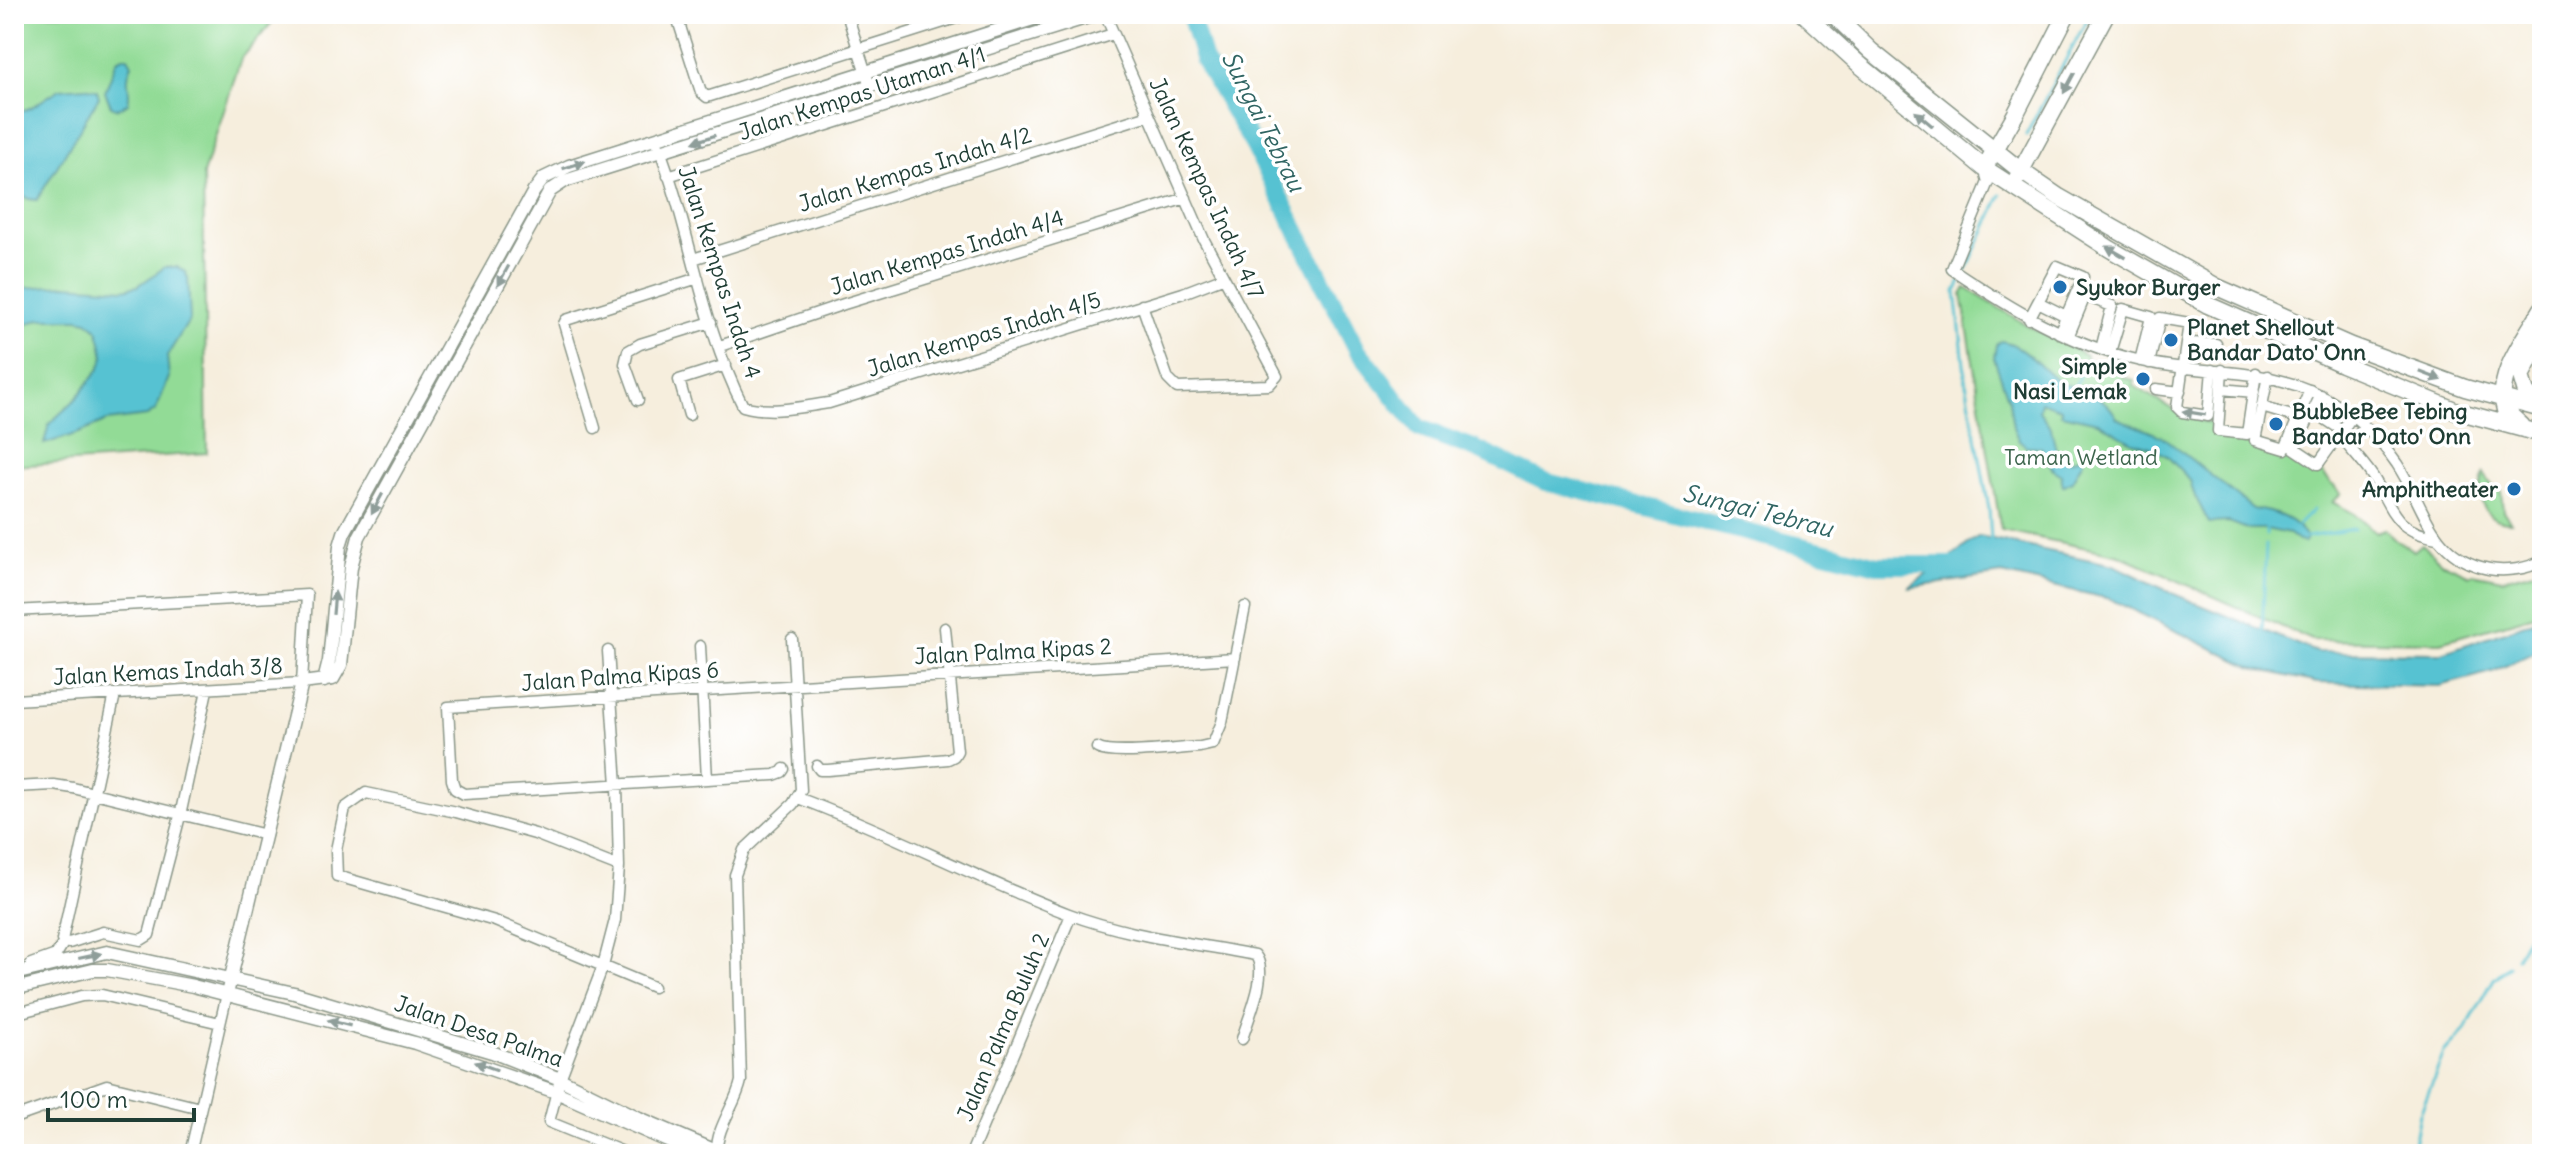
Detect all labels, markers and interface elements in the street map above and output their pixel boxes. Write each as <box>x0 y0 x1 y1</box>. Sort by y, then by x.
street label: Jalan Kempas Utaman 4/1 <box>735 40 989 146</box>
water label: Sungai Tebrau <box>1216 46 1313 198</box>
one-way arrow <box>2063 71 2076 94</box>
street label: Jalan Kempas Indah 4/7 <box>1143 73 1271 303</box>
one-way arrow <box>1914 111 1934 127</box>
street label: Jalan Kempas Indah 4/2 <box>795 120 1035 218</box>
one-way arrow <box>691 133 715 146</box>
one-way arrow <box>563 158 587 171</box>
street label: Jalan Kempas Indah 4 <box>672 162 768 382</box>
street label: Jalan Kempas Indah 4/4 <box>827 203 1067 301</box>
one-way arrow <box>2105 245 2127 259</box>
one-way arrow <box>496 265 510 287</box>
place label: Syukor Burger <box>2076 273 2221 301</box>
marker: Syukor Burger <box>2051 278 2069 296</box>
street label: Jalan Kempas Indah 4/5 <box>864 285 1104 383</box>
place label: Planet Shellout Bandar Dato' Onn <box>2187 313 2366 366</box>
marker: Planet Shellout Bandar Dato' Onn <box>2162 331 2180 349</box>
place label: Simple Nasi Lemak <box>2013 352 2127 405</box>
marker: Simple Nasi Lemak <box>2134 370 2152 388</box>
one-way arrow <box>2419 370 2443 383</box>
place label: BubbleBee Tebing Bandar Dato' Onn <box>2292 397 2471 450</box>
one-way arrow <box>2182 406 2207 419</box>
marker: BubbleBee Tebing Bandar Dato' Onn <box>2267 415 2285 433</box>
park label: Taman Wetland <box>2004 443 2158 471</box>
place label: Amphitheater <box>2362 475 2499 503</box>
water label: Sungai Tebrau <box>1680 477 1838 544</box>
marker: Amphitheater <box>2505 480 2523 498</box>
one-way arrow <box>371 492 384 515</box>
one-way arrow <box>328 590 341 615</box>
street label: Jalan Palma Kipas 2 <box>914 632 1112 670</box>
street label: Jalan Kemas Indah 3/8 <box>52 651 284 691</box>
street label: Jalan Palma Kipas 6 <box>520 655 720 697</box>
street label: Jalan Palma Buluh 2 <box>951 929 1055 1125</box>
one-way arrow <box>78 949 103 962</box>
street label: Jalan Desa Palma <box>391 989 567 1073</box>
one-way arrow <box>327 1017 352 1029</box>
one-way arrow <box>474 1059 498 1071</box>
scale bar <box>48 1072 194 1122</box>
text: 100 m <box>60 1084 128 1114</box>

